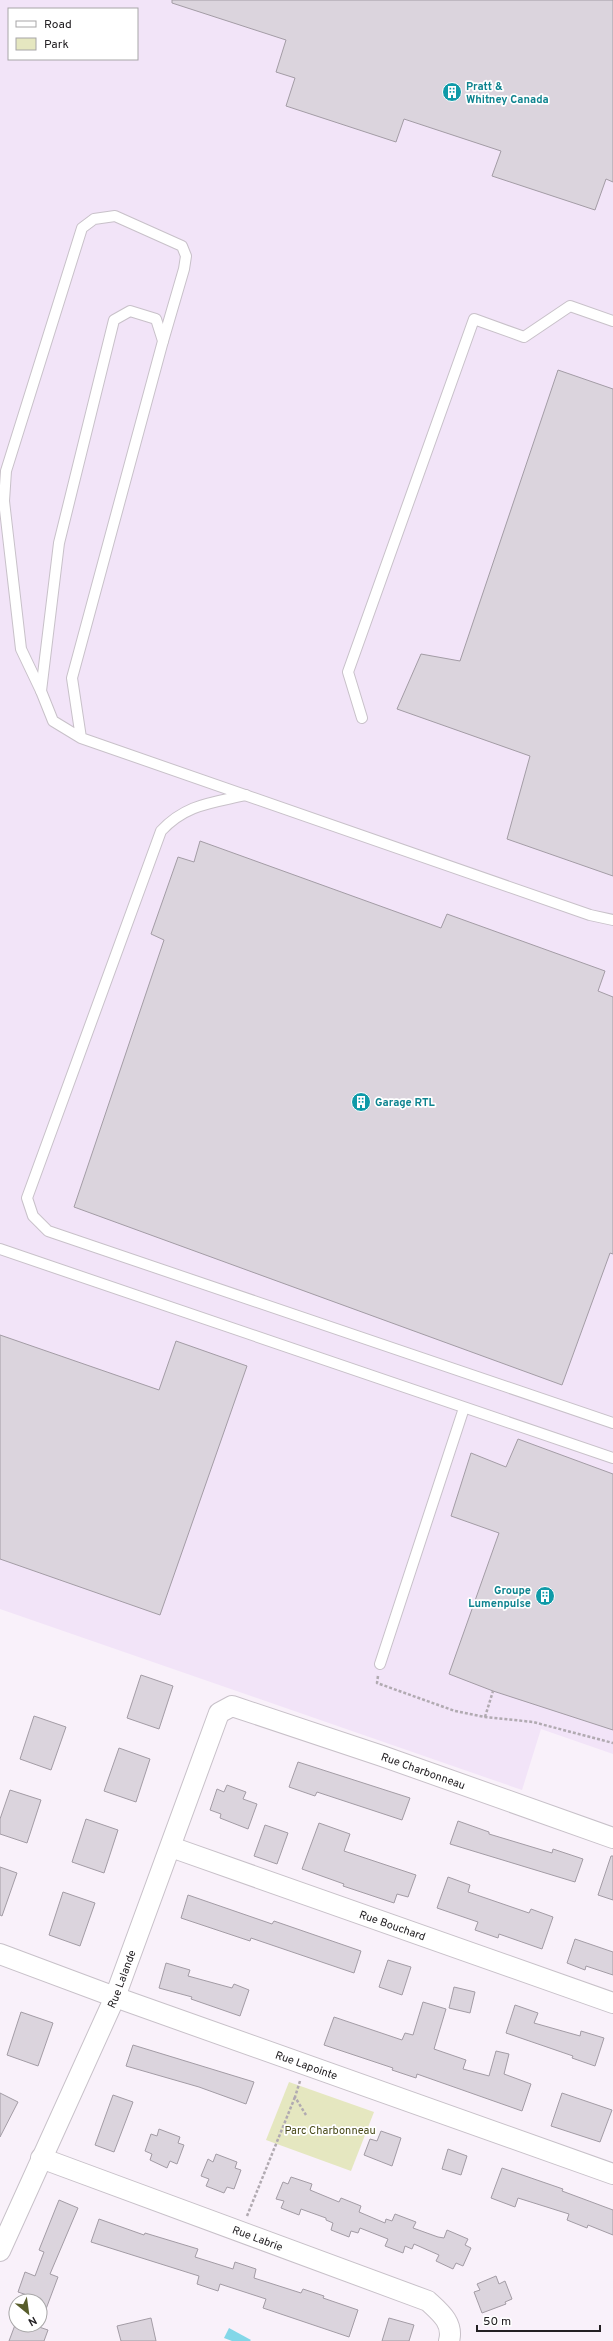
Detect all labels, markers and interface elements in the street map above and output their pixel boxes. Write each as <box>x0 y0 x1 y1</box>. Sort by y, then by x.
legend <box>8 8 138 60</box>
text: Road <box>44 17 72 33</box>
text: Park <box>44 37 69 53</box>
place label: Pratt & Whitney Canada <box>466 80 549 107</box>
building icon: Pratt & Whitney Canada <box>441 81 463 103</box>
building icon: Garage RTL <box>350 1091 372 1113</box>
place label: Garage RTL <box>375 1096 436 1110</box>
place label: Groupe Lumenpulse <box>468 1584 531 1611</box>
building icon: Groupe Lumenpulse <box>534 1585 556 1607</box>
street label: Rue Charbonneau <box>379 1750 467 1793</box>
street label: Rue Bouchard <box>357 1908 427 1944</box>
street label: Rue Lalande <box>105 1948 140 2011</box>
street label: Rue Lapointe <box>273 2048 339 2084</box>
park label: Parc Charbonneau <box>284 2124 376 2138</box>
street label: Rue Labrie <box>230 2223 285 2255</box>
north arrow <box>8 2293 48 2333</box>
scale bar <box>477 2307 600 2333</box>
text: N <box>26 2313 39 2329</box>
text: 50 m <box>483 2314 511 2330</box>

